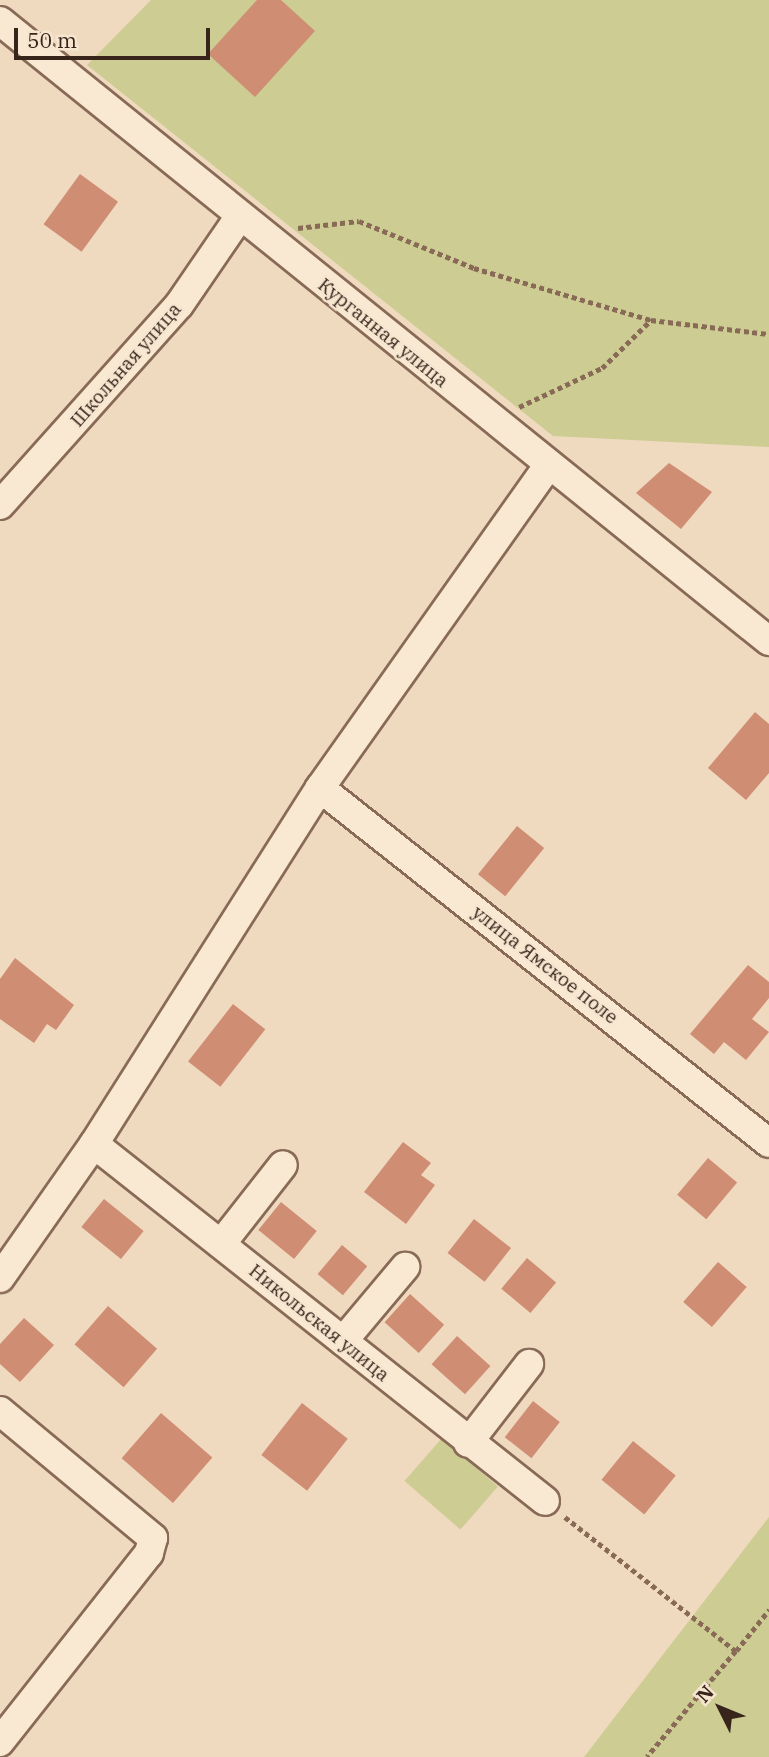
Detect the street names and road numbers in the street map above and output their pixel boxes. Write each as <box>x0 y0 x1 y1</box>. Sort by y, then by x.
street label: Курганная улица <box>313 274 453 392</box>
street label: Школьная улица <box>66 298 186 432</box>
street label: улица Ямское поле <box>468 901 622 1029</box>
street label: Никольская улица <box>244 1259 394 1387</box>

